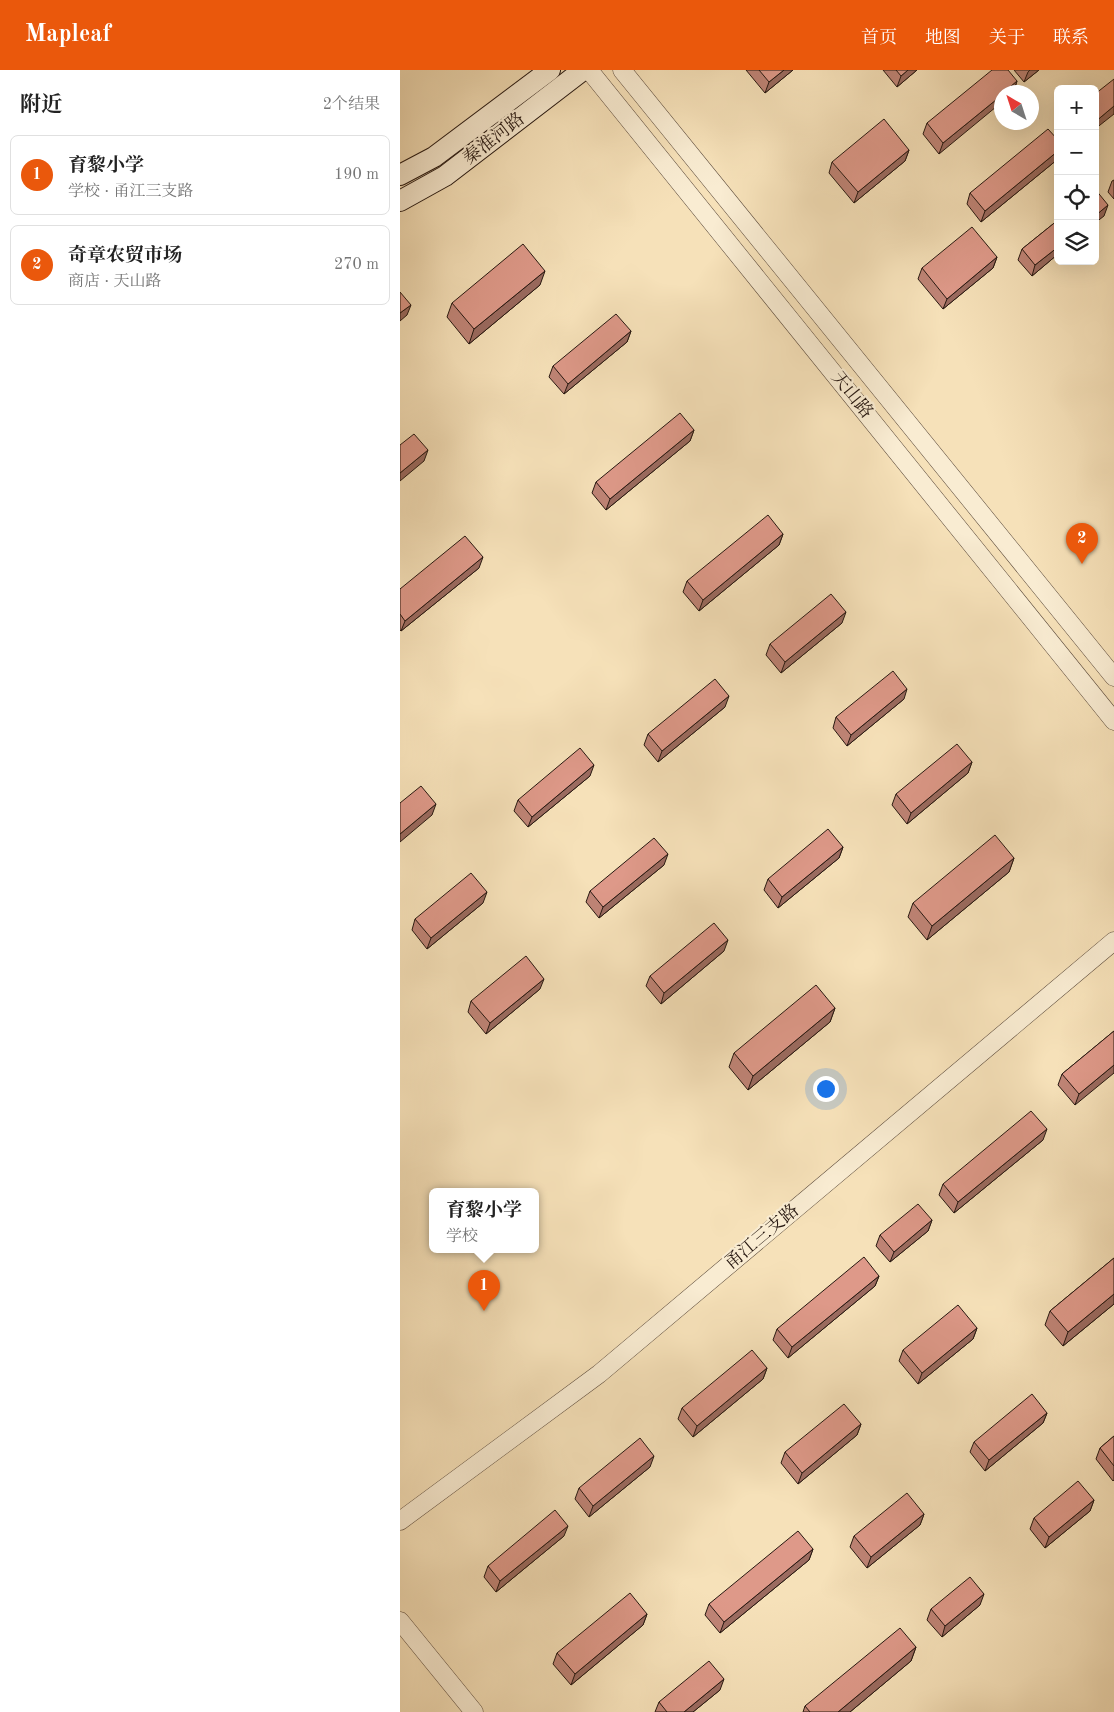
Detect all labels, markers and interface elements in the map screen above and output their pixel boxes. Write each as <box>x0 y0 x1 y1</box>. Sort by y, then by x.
text: Mapleaf <box>25 23 111 47</box>
text: 首页 <box>861 29 897 47</box>
text: 地图 <box>925 29 961 47</box>
text: 关于 <box>989 29 1025 47</box>
text: 联系 <box>1053 29 1089 47</box>
north arrow <box>994 85 1039 130</box>
map controls <box>1054 85 1099 265</box>
button: + <box>1054 85 1099 130</box>
text: 附近 <box>20 95 62 116</box>
text: 2个结果 <box>323 97 380 113</box>
street label: 秦淮河路 <box>459 108 528 168</box>
button: − <box>1054 130 1099 175</box>
text: 育黎小学 <box>68 157 144 176</box>
text: 1 <box>32 167 42 183</box>
text: 190 m <box>334 167 379 183</box>
button: locate <box>1054 175 1099 220</box>
text: 学校 · 甬江三支路 <box>68 184 193 200</box>
button: layers <box>1054 220 1099 265</box>
text: 奇章农贸市场 <box>68 247 182 266</box>
text: 2 <box>32 257 42 273</box>
text: 270 m <box>334 257 379 273</box>
text: 商店 · 天山路 <box>68 274 161 290</box>
street label: 天山路 <box>828 367 878 422</box>
pin: 2 <box>1066 523 1098 564</box>
your location <box>813 1076 839 1102</box>
popup <box>429 1188 539 1253</box>
street label: 甬江三支路 <box>720 1200 802 1273</box>
text: 育黎小学 <box>446 1202 522 1221</box>
text: 学校 <box>446 1229 478 1245</box>
pin: 1 <box>468 1270 500 1311</box>

